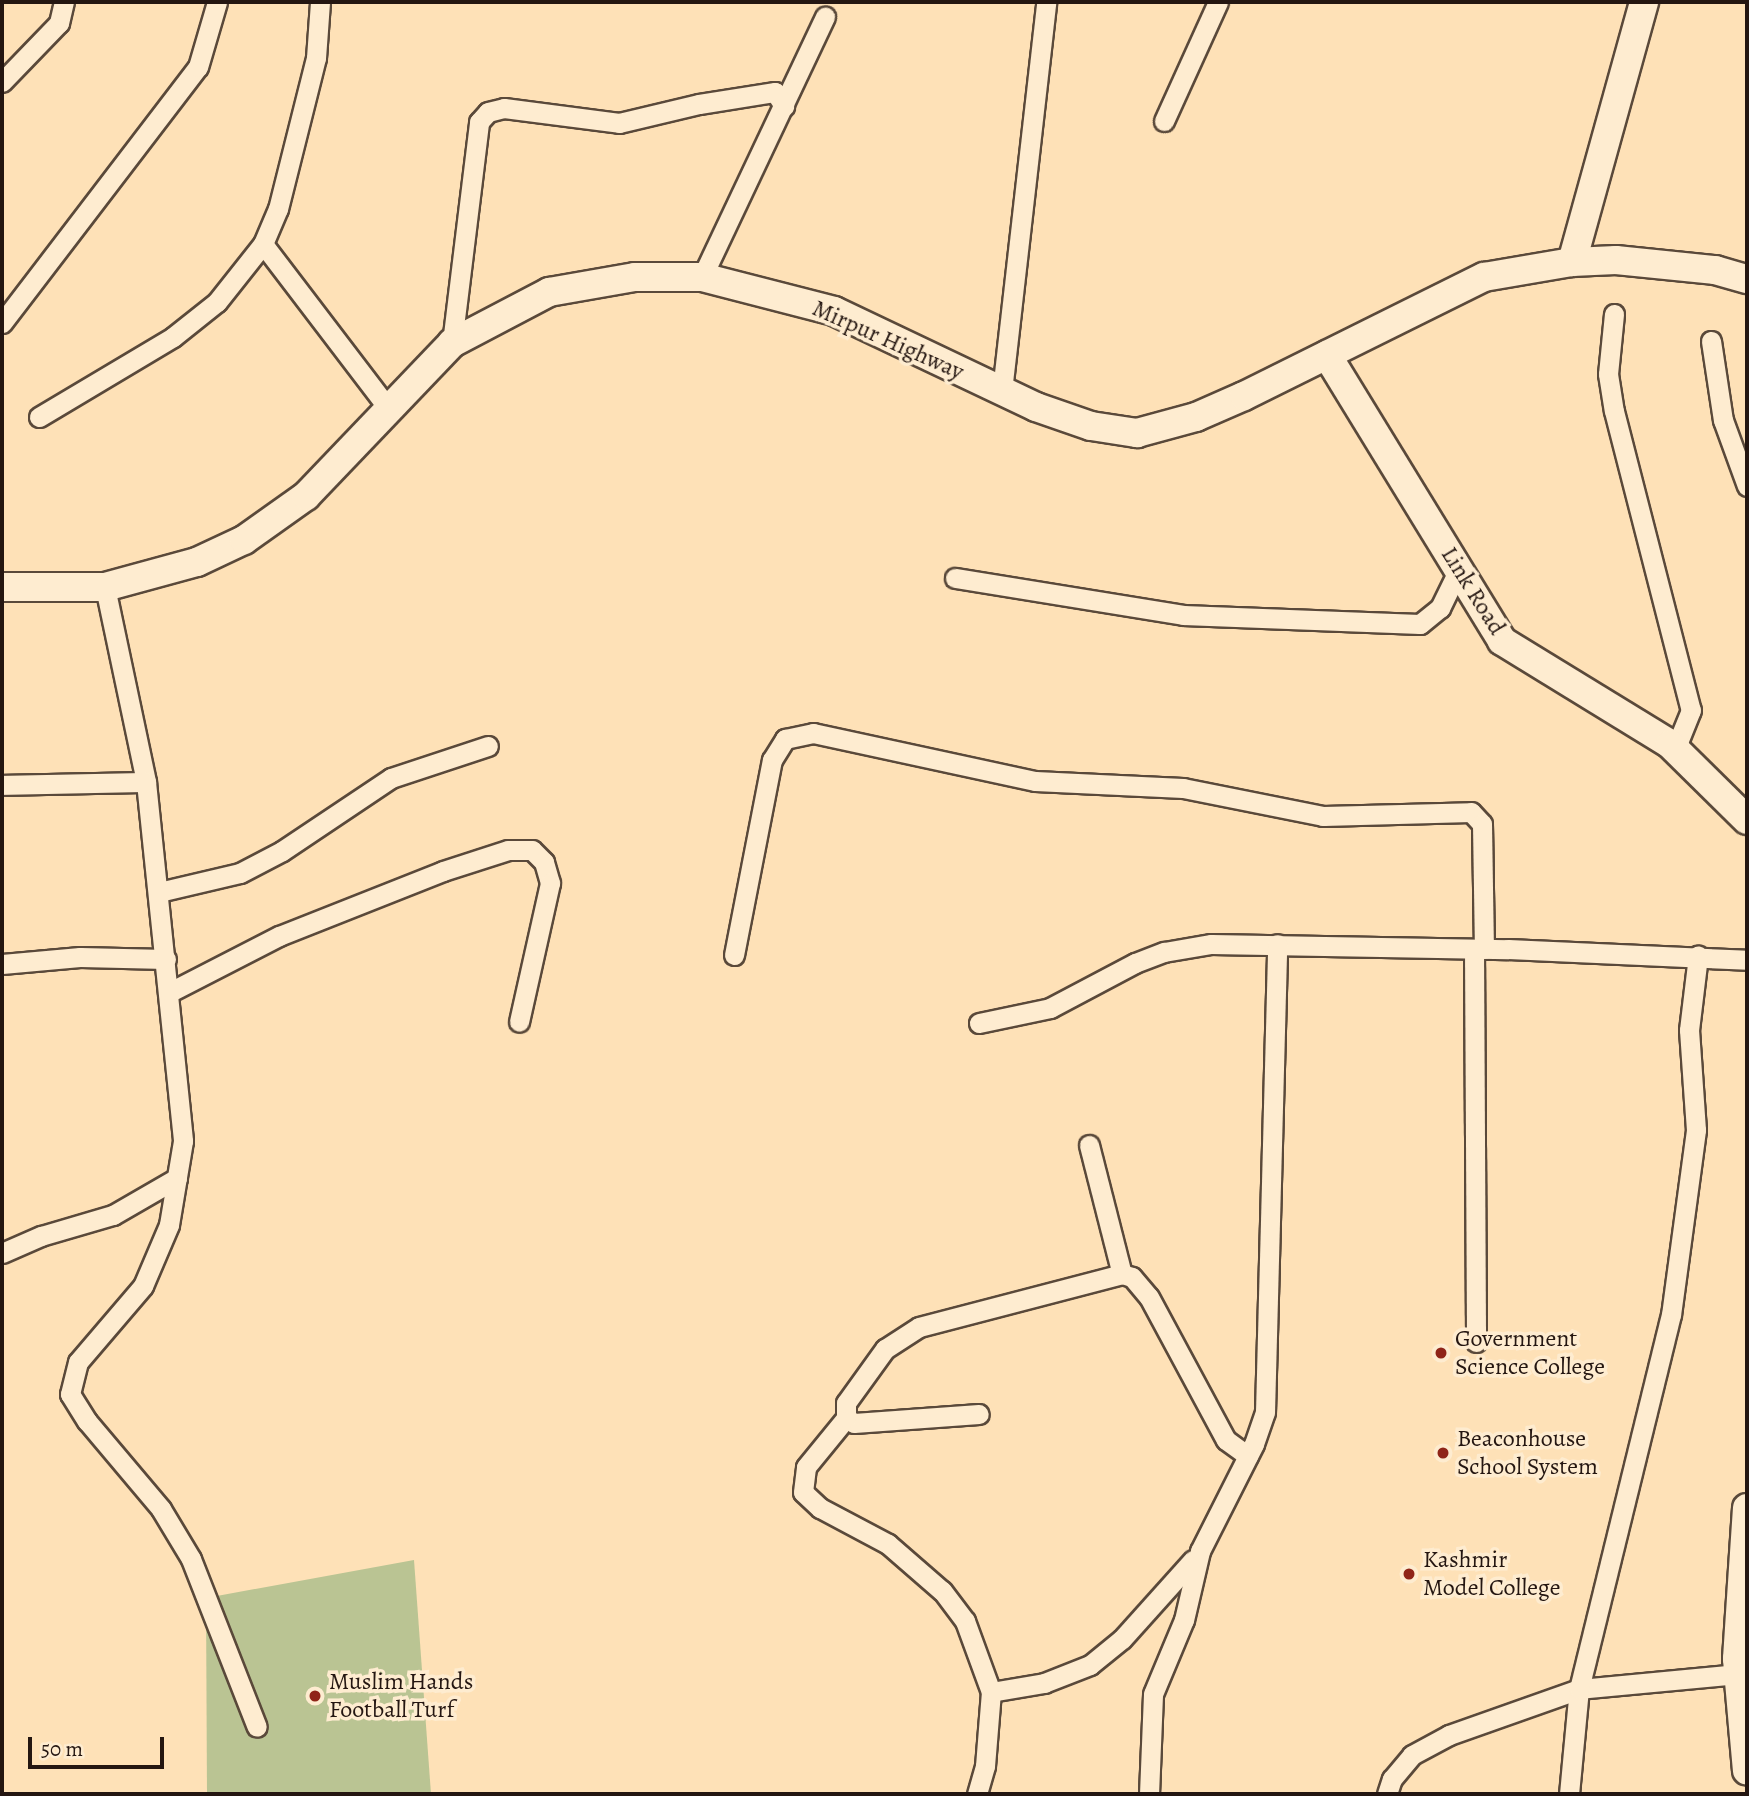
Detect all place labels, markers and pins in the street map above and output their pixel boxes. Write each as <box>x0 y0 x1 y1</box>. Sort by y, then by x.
place label: Government Science College <box>1455 1325 1605 1381</box>
marker: Government Science College <box>1433 1345 1449 1361</box>
place label: Beaconhouse School System <box>1457 1425 1598 1481</box>
marker: Beaconhouse School System <box>1435 1445 1451 1461</box>
place label: Kashmir Model College <box>1423 1546 1561 1602</box>
marker: Kashmir Model College <box>1401 1566 1417 1582</box>
place label: Muslim Hands Football Turf <box>329 1668 473 1724</box>
marker: Muslim Hands Football Turf <box>307 1688 323 1704</box>

